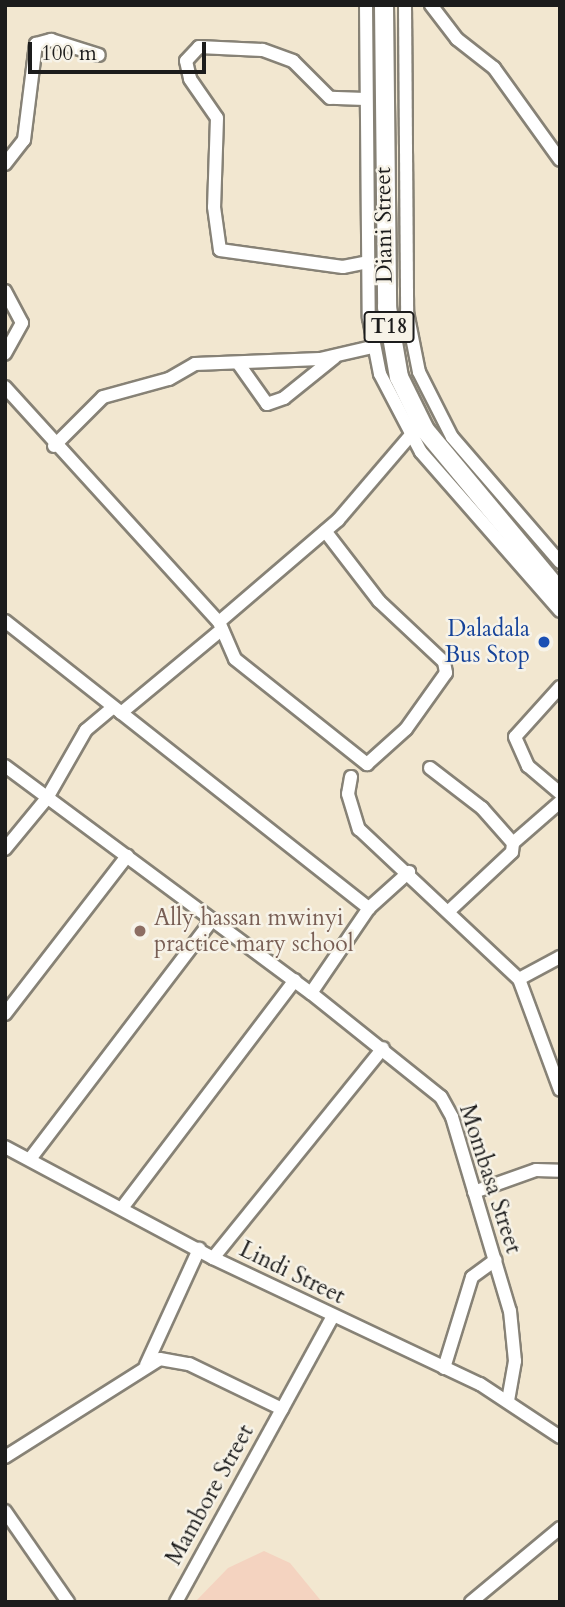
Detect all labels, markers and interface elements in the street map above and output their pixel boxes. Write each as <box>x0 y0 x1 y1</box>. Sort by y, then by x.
scale bar <box>32 28 210 72</box>
text: 100 m <box>41 39 97 68</box>
street label: Diani Street <box>369 167 399 283</box>
road number: T18 <box>363 310 415 344</box>
place label: Daladala Bus Stop <box>444 615 530 669</box>
marker: Daladala Bus Stop <box>536 634 552 650</box>
place label: Ally hassan mwinyi practice mary school <box>154 904 354 958</box>
marker: Ally hassan mwinyi practice mary school <box>132 923 148 939</box>
street label: Mombasa Street <box>453 1101 527 1257</box>
street label: Lindi Street <box>235 1236 349 1310</box>
street label: Mambore Street <box>160 1420 260 1570</box>

